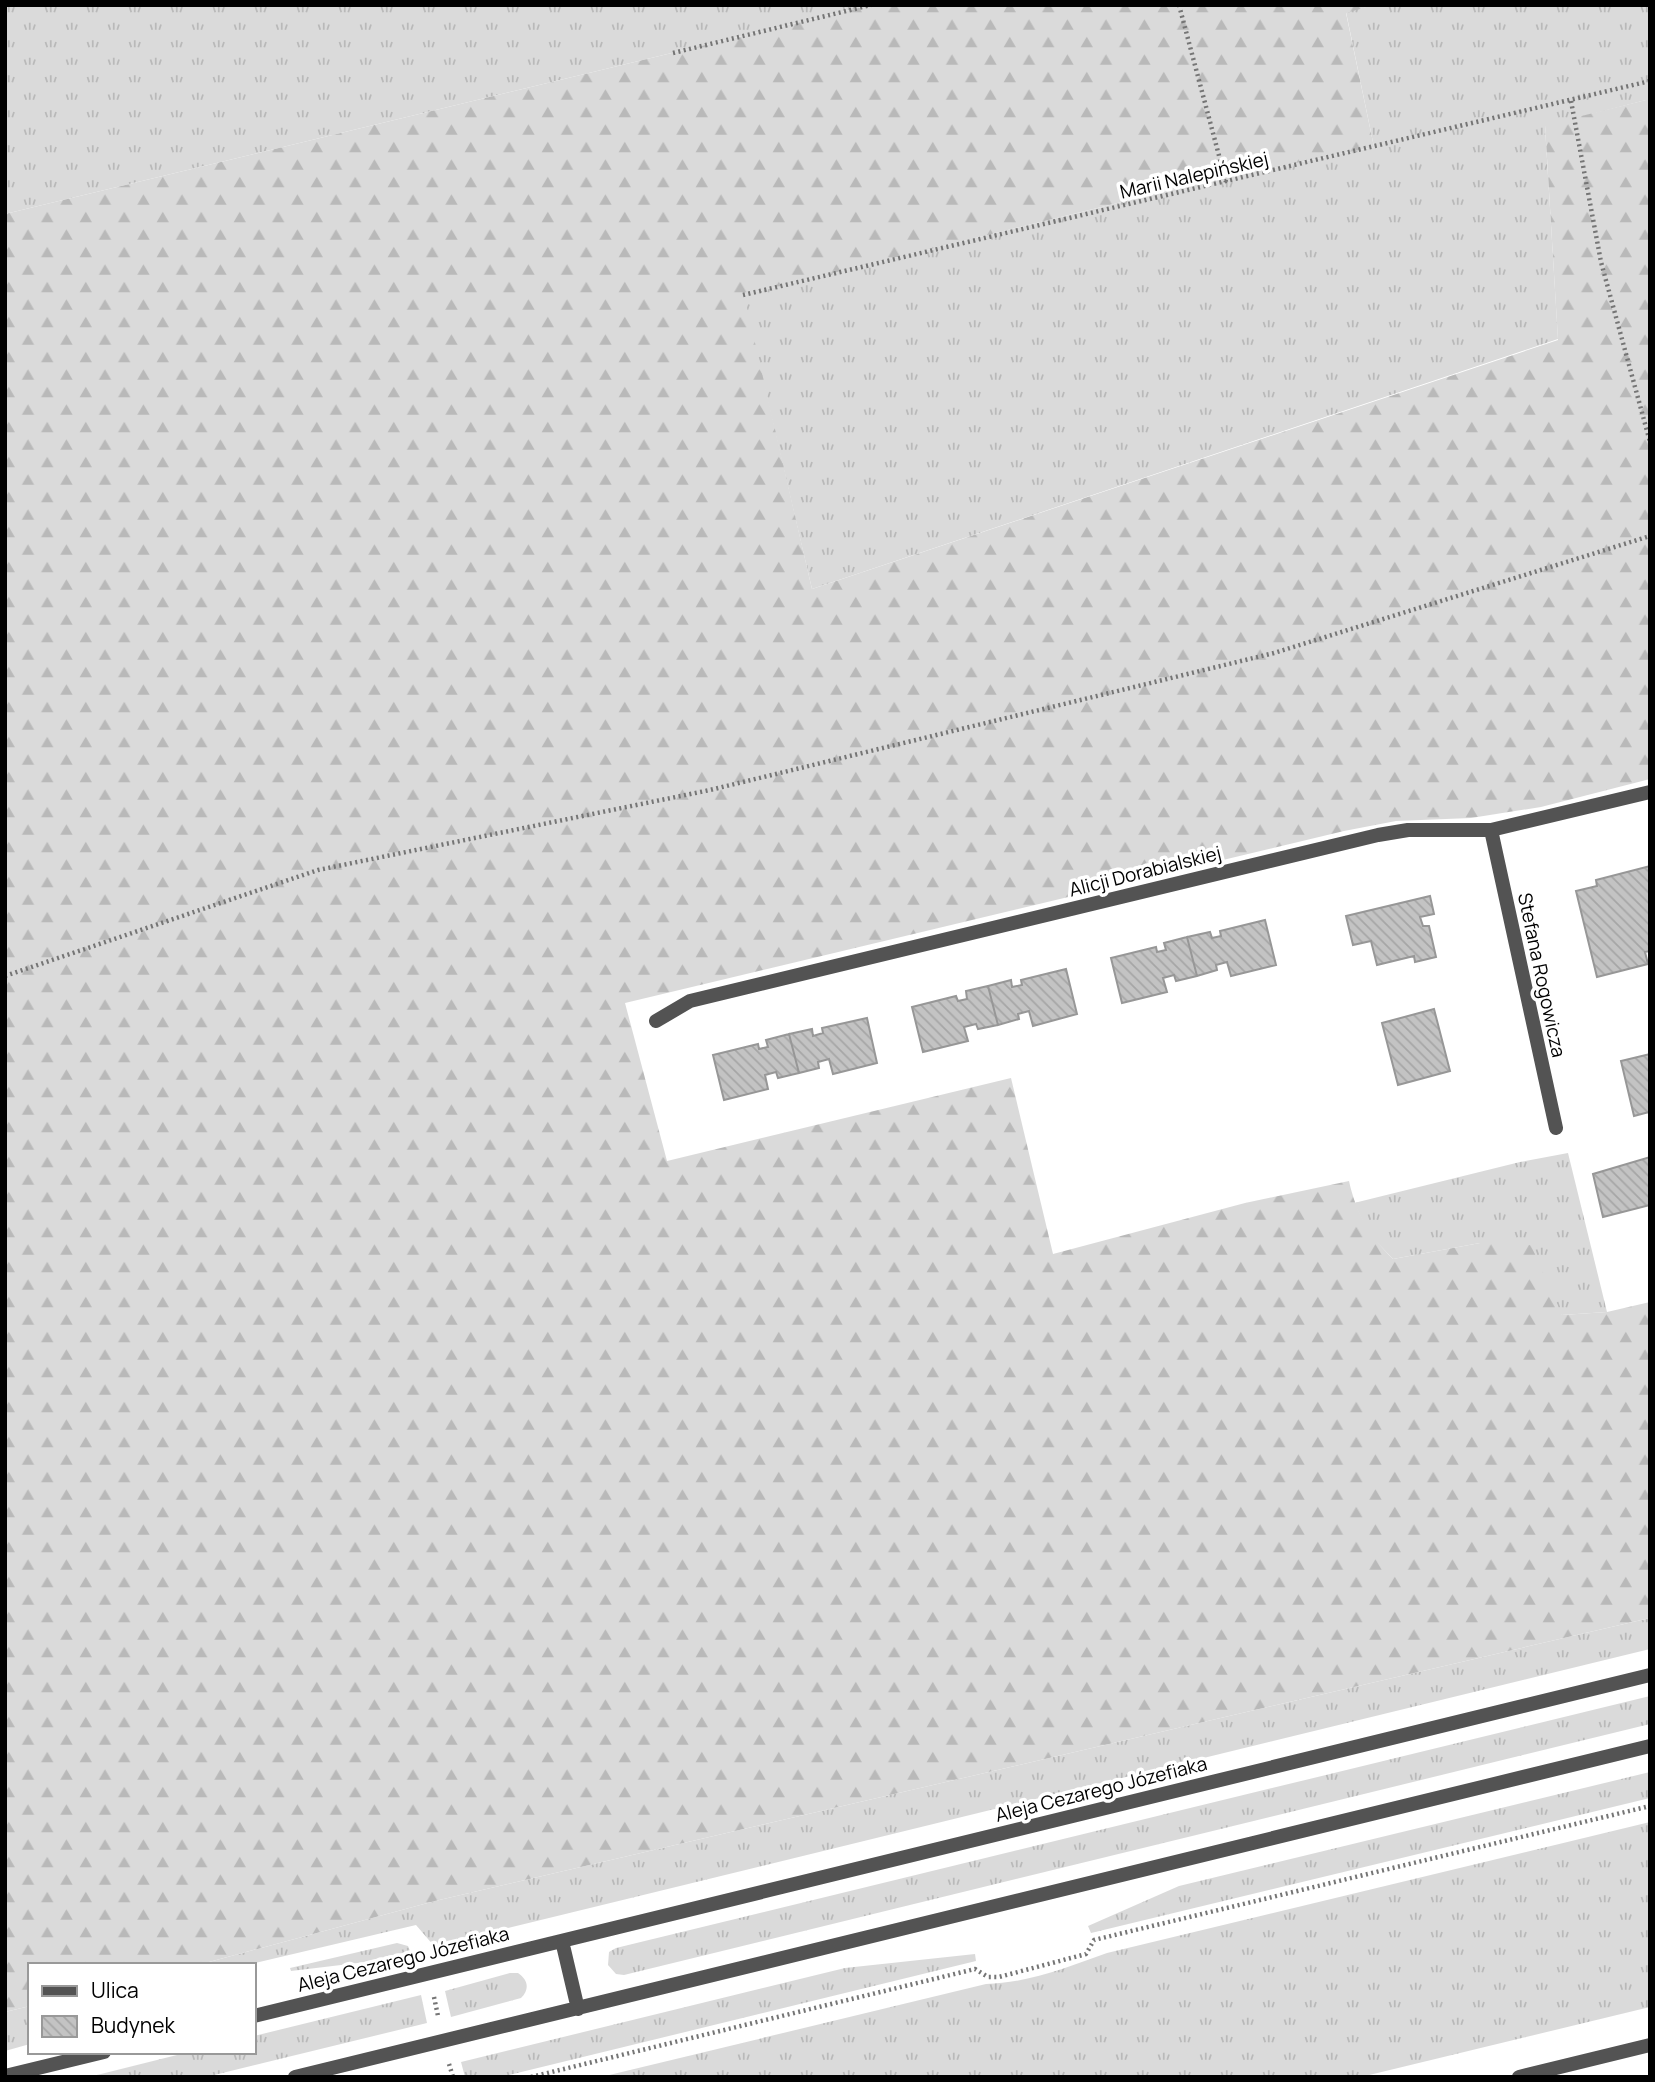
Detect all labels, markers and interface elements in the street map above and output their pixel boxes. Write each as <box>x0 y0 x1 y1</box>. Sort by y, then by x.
street label: Marii Nalepińskiej <box>1117 145 1271 205</box>
street label: Alicji Dorabialskiej <box>1066 840 1224 902</box>
street label: Stefana Rogowicza <box>1512 890 1572 1060</box>
street label: Aleja Cezarego Józefiaka <box>992 1750 1210 1828</box>
street label: Aleja Cezarego Józefiaka <box>294 1920 512 1998</box>
legend <box>28 1963 256 2054</box>
text: Ulica <box>91 1976 139 2004</box>
text: Budynek <box>91 2011 176 2039</box>

